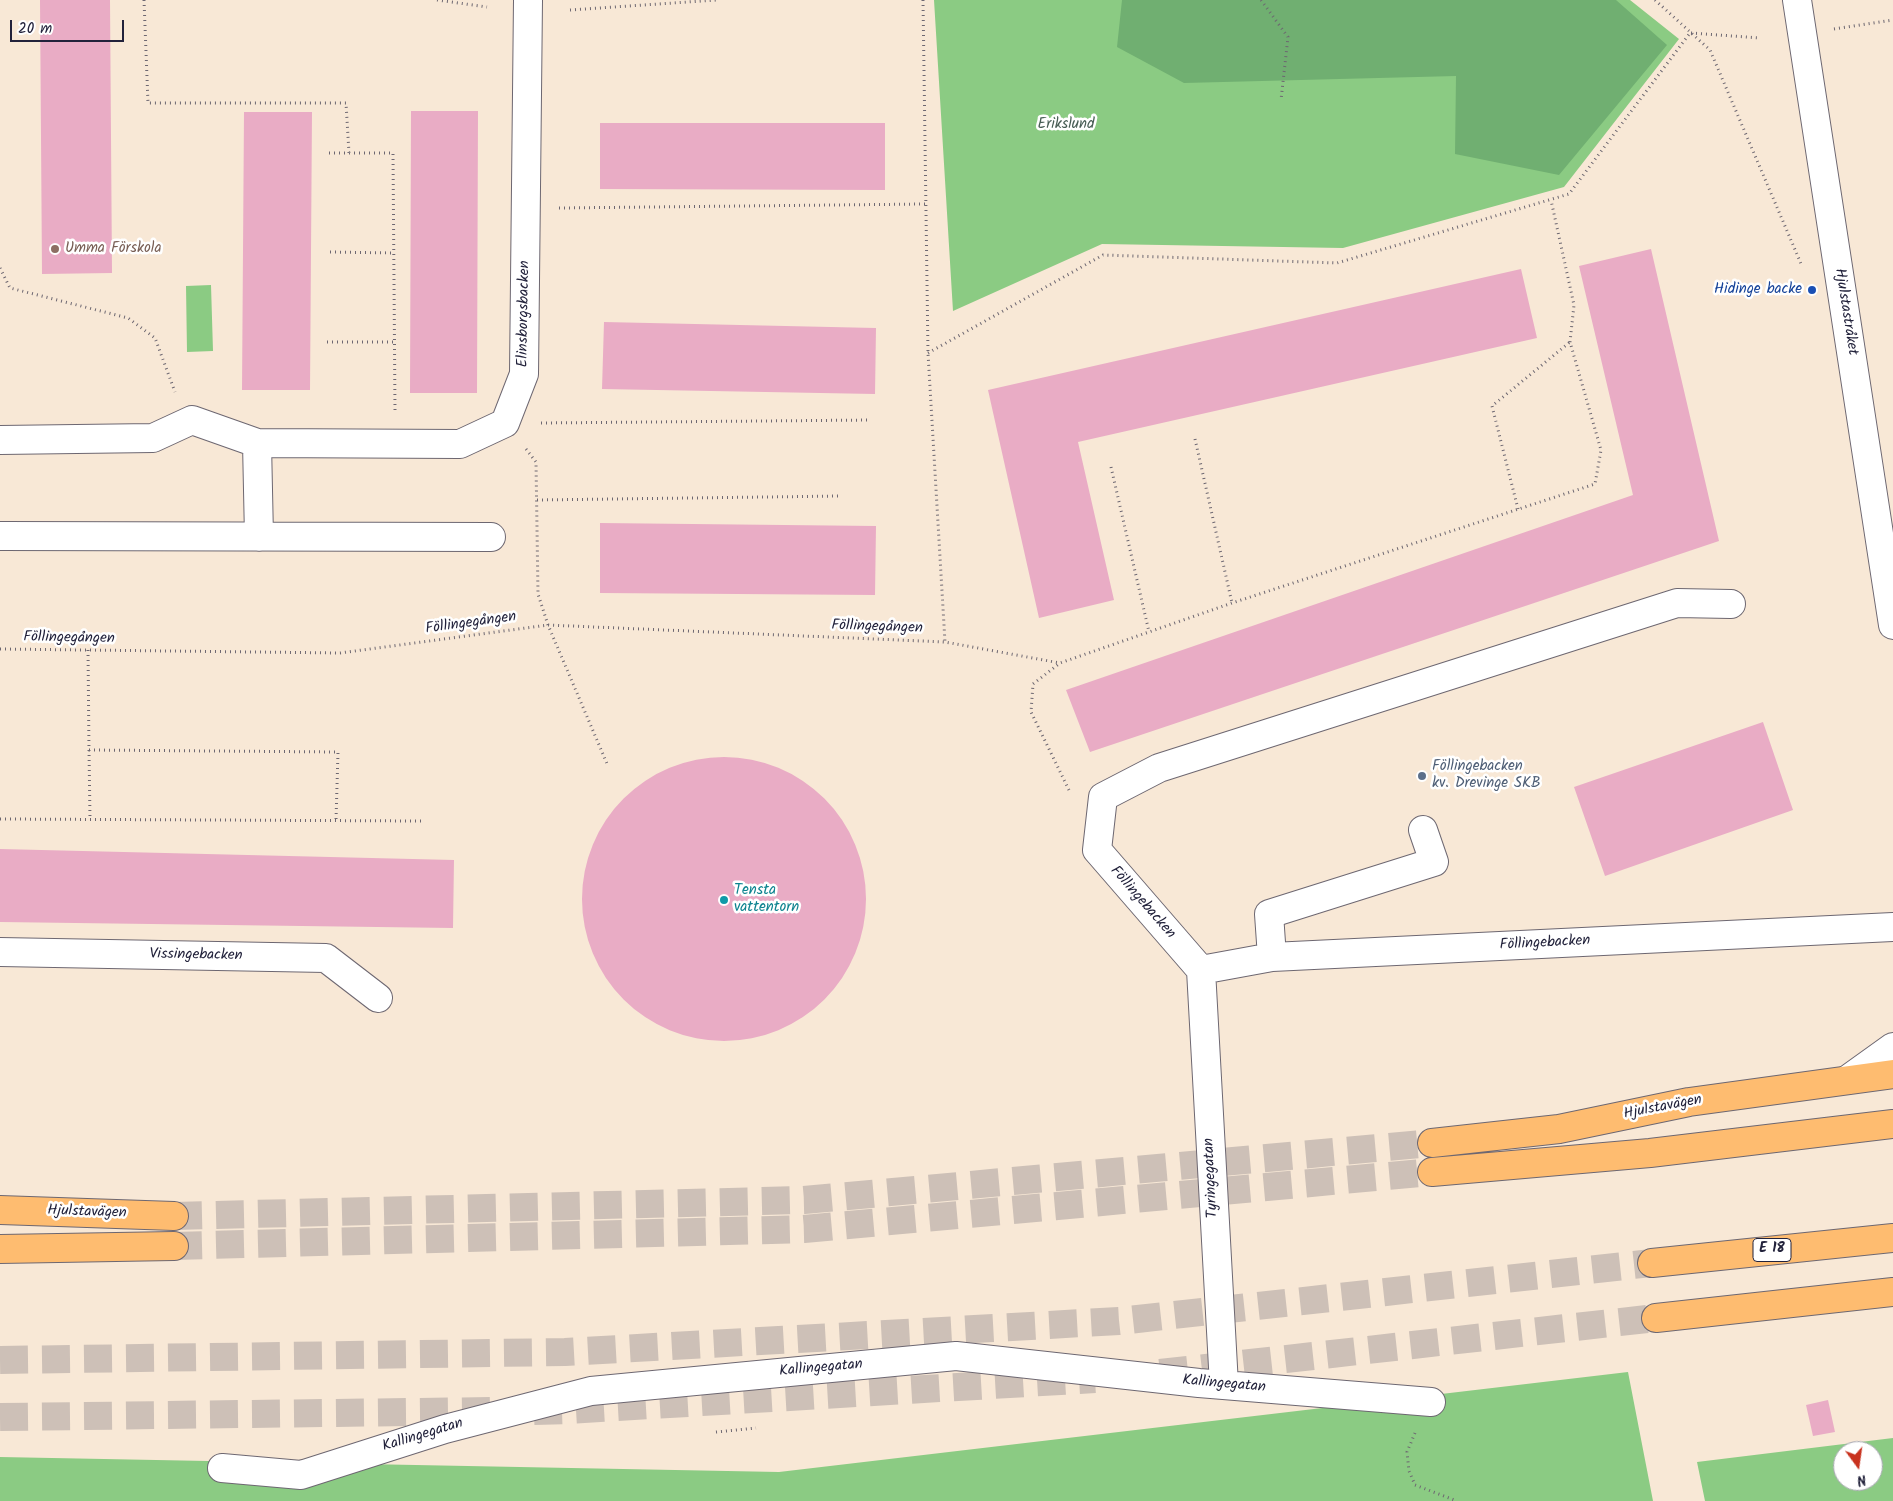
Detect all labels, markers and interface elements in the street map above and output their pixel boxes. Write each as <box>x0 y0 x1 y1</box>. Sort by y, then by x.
scale bar <box>12 10 126 42</box>
text: 20 m <box>18 17 52 41</box>
park label: Erikslund <box>1037 116 1095 134</box>
place label: Umma Förskola <box>65 240 161 258</box>
marker: Umma Förskola <box>49 243 61 255</box>
street label: Elinsborgsbacken <box>515 260 535 368</box>
street label: Hjulstastråket <box>1829 267 1861 357</box>
place label: Hidinge backe <box>1714 281 1802 299</box>
marker: Hidinge backe <box>1806 284 1818 296</box>
street label: Föllingegången <box>424 609 518 639</box>
street label: Föllingegången <box>831 617 923 639</box>
street label: Föllingegången <box>23 629 115 649</box>
place label: Föllingebacken kv. Drevinge SKB <box>1432 758 1540 793</box>
marker: Föllingebacken kv. Drevinge SKB <box>1416 770 1428 782</box>
street label: Föllingebacken <box>1105 863 1179 943</box>
place label: Tensta vattentorn <box>734 882 799 917</box>
marker: Tensta vattentorn <box>718 894 730 906</box>
street label: Föllingebacken <box>1499 933 1591 955</box>
street label: Vissingebacken <box>149 946 243 966</box>
street label: Hjulstavägen <box>1622 1092 1704 1124</box>
street label: Tyringegatan <box>1201 1137 1223 1219</box>
street label: Hjulstavägen <box>47 1203 127 1223</box>
road number: E 18 <box>1753 1238 1791 1262</box>
street label: Kallingegatan <box>779 1356 863 1382</box>
street label: Kallingegatan <box>1182 1372 1266 1398</box>
street label: Kallingegatan <box>380 1415 466 1457</box>
north arrow <box>1833 1441 1883 1491</box>
text: N <box>1854 1468 1868 1491</box>

